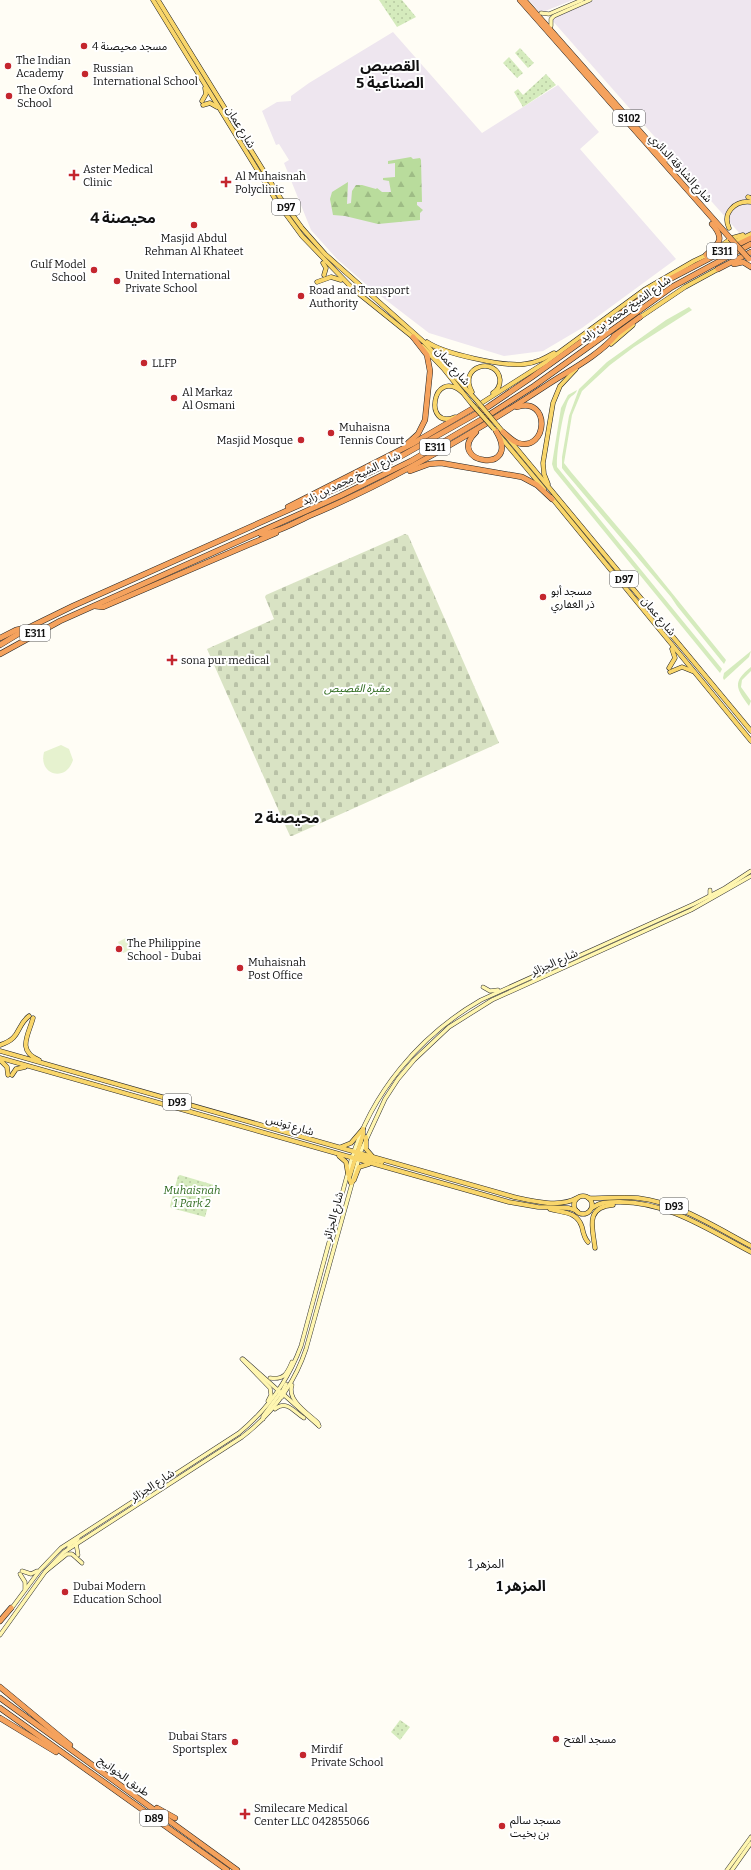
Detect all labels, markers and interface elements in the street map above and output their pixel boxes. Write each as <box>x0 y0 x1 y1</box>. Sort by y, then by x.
place label: مسجد محيصنة 4 <box>92 40 167 53</box>
marker: مسجد محيصنة 4 <box>79 41 89 51</box>
place label: The Indian Academy <box>16 54 71 80</box>
district label: القصيص الصناعية 5 <box>356 57 424 92</box>
marker: The Indian Academy <box>3 61 13 71</box>
place label: Russian International School <box>93 62 198 88</box>
marker: Russian International School <box>80 69 90 79</box>
place label: The Oxford School <box>17 84 74 110</box>
marker: The Oxford School <box>4 91 14 101</box>
street label: شارع عمان <box>222 104 258 151</box>
road number: S102 <box>613 110 645 126</box>
street label: شارع الشارقة الدائري <box>645 131 715 207</box>
place label: Aster Medical Clinic <box>83 163 153 189</box>
marker: Aster Medical Clinic <box>68 169 80 181</box>
place label: Al Muhaisnah Polyclinic <box>235 170 306 196</box>
marker: Al Muhaisnah Polyclinic <box>220 176 232 188</box>
road number: D97 <box>272 199 300 215</box>
district label: محيصنة 4 <box>90 209 156 227</box>
marker: Masjid Abdul Rehman Al Khateet <box>189 220 199 230</box>
place label: Masjid Abdul Rehman Al Khateet <box>144 232 244 258</box>
road number: E311 <box>707 243 737 259</box>
place label: Gulf Model School <box>30 258 86 284</box>
marker: Gulf Model School <box>89 265 99 275</box>
place label: United International Private School <box>125 269 230 295</box>
street label: شارع الشيخ محمد بن زايد <box>577 273 674 346</box>
marker: United International Private School <box>112 276 122 286</box>
place label: Road and Transport Authority <box>309 284 409 310</box>
marker: Road and Transport Authority <box>296 291 306 301</box>
street label: شارع عمان <box>432 345 473 389</box>
place label: LLFP <box>152 357 177 370</box>
marker: LLFP <box>139 358 149 368</box>
place label: Al Markaz Al Osmani <box>182 386 236 412</box>
marker: Al Markaz Al Osmani <box>169 393 179 403</box>
place label: Muhaisna Tennis Court <box>339 421 404 447</box>
marker: Muhaisna Tennis Court <box>326 428 336 438</box>
place label: Masjid Mosque <box>217 434 293 447</box>
marker: Masjid Mosque <box>296 435 306 445</box>
road number: E311 <box>420 439 450 455</box>
street label: شارع الشيخ محمد بن زايد <box>300 449 403 509</box>
road number: D97 <box>610 571 638 587</box>
place label: مسجد أبو ذر الغفاري <box>551 585 595 614</box>
marker: مسجد أبو ذر الغفاري <box>538 592 548 602</box>
street label: شارع عمان <box>638 594 679 639</box>
road number: E311 <box>20 625 50 641</box>
marker: sona pur medical <box>166 654 178 666</box>
place label: sona pur medical <box>181 654 269 667</box>
park label: مقبرة القصيص <box>324 682 390 695</box>
district label: محيصنة 2 <box>255 809 320 827</box>
place label: The Philippine School - Dubai <box>127 937 202 963</box>
marker: The Philippine School - Dubai <box>114 944 124 954</box>
street label: شارع الجزائر <box>528 946 580 980</box>
place label: Muhaisnah Post Office <box>248 956 306 982</box>
marker: Muhaisnah Post Office <box>235 963 245 973</box>
road number: D93 <box>163 1094 191 1110</box>
street label: شارع تونس <box>264 1112 316 1140</box>
park label: Muhaisnah 1 Park 2 <box>163 1184 221 1210</box>
street label: شارع الجزائر <box>320 1190 347 1243</box>
road number: D93 <box>660 1198 688 1214</box>
street label: شارع الجزائر <box>127 1466 178 1506</box>
district label: المزهر 1 <box>468 1557 504 1571</box>
district label: المزهر 1 <box>496 1577 546 1595</box>
place label: Dubai Modern Education School <box>73 1580 162 1606</box>
marker: Dubai Modern Education School <box>60 1587 70 1597</box>
place label: Dubai Stars Sportsplex <box>168 1730 227 1756</box>
place label: مسجد الفتح <box>564 1733 617 1747</box>
marker: مسجد الفتح <box>551 1734 561 1744</box>
marker: Dubai Stars Sportsplex <box>230 1737 240 1747</box>
place label: Mirdif Private School <box>311 1743 383 1769</box>
marker: Mirdif Private School <box>298 1750 308 1760</box>
street label: طريق الخوانيج <box>95 1753 152 1800</box>
place label: Smilecare Medical Center LLC 042855066 <box>254 1802 370 1828</box>
marker: Smilecare Medical Center LLC 042855066 <box>239 1808 251 1820</box>
road number: D89 <box>140 1810 168 1826</box>
place label: مسجد سالم بن بخيت <box>510 1814 561 1840</box>
marker: مسجد سالم بن بخيت <box>497 1821 507 1831</box>

